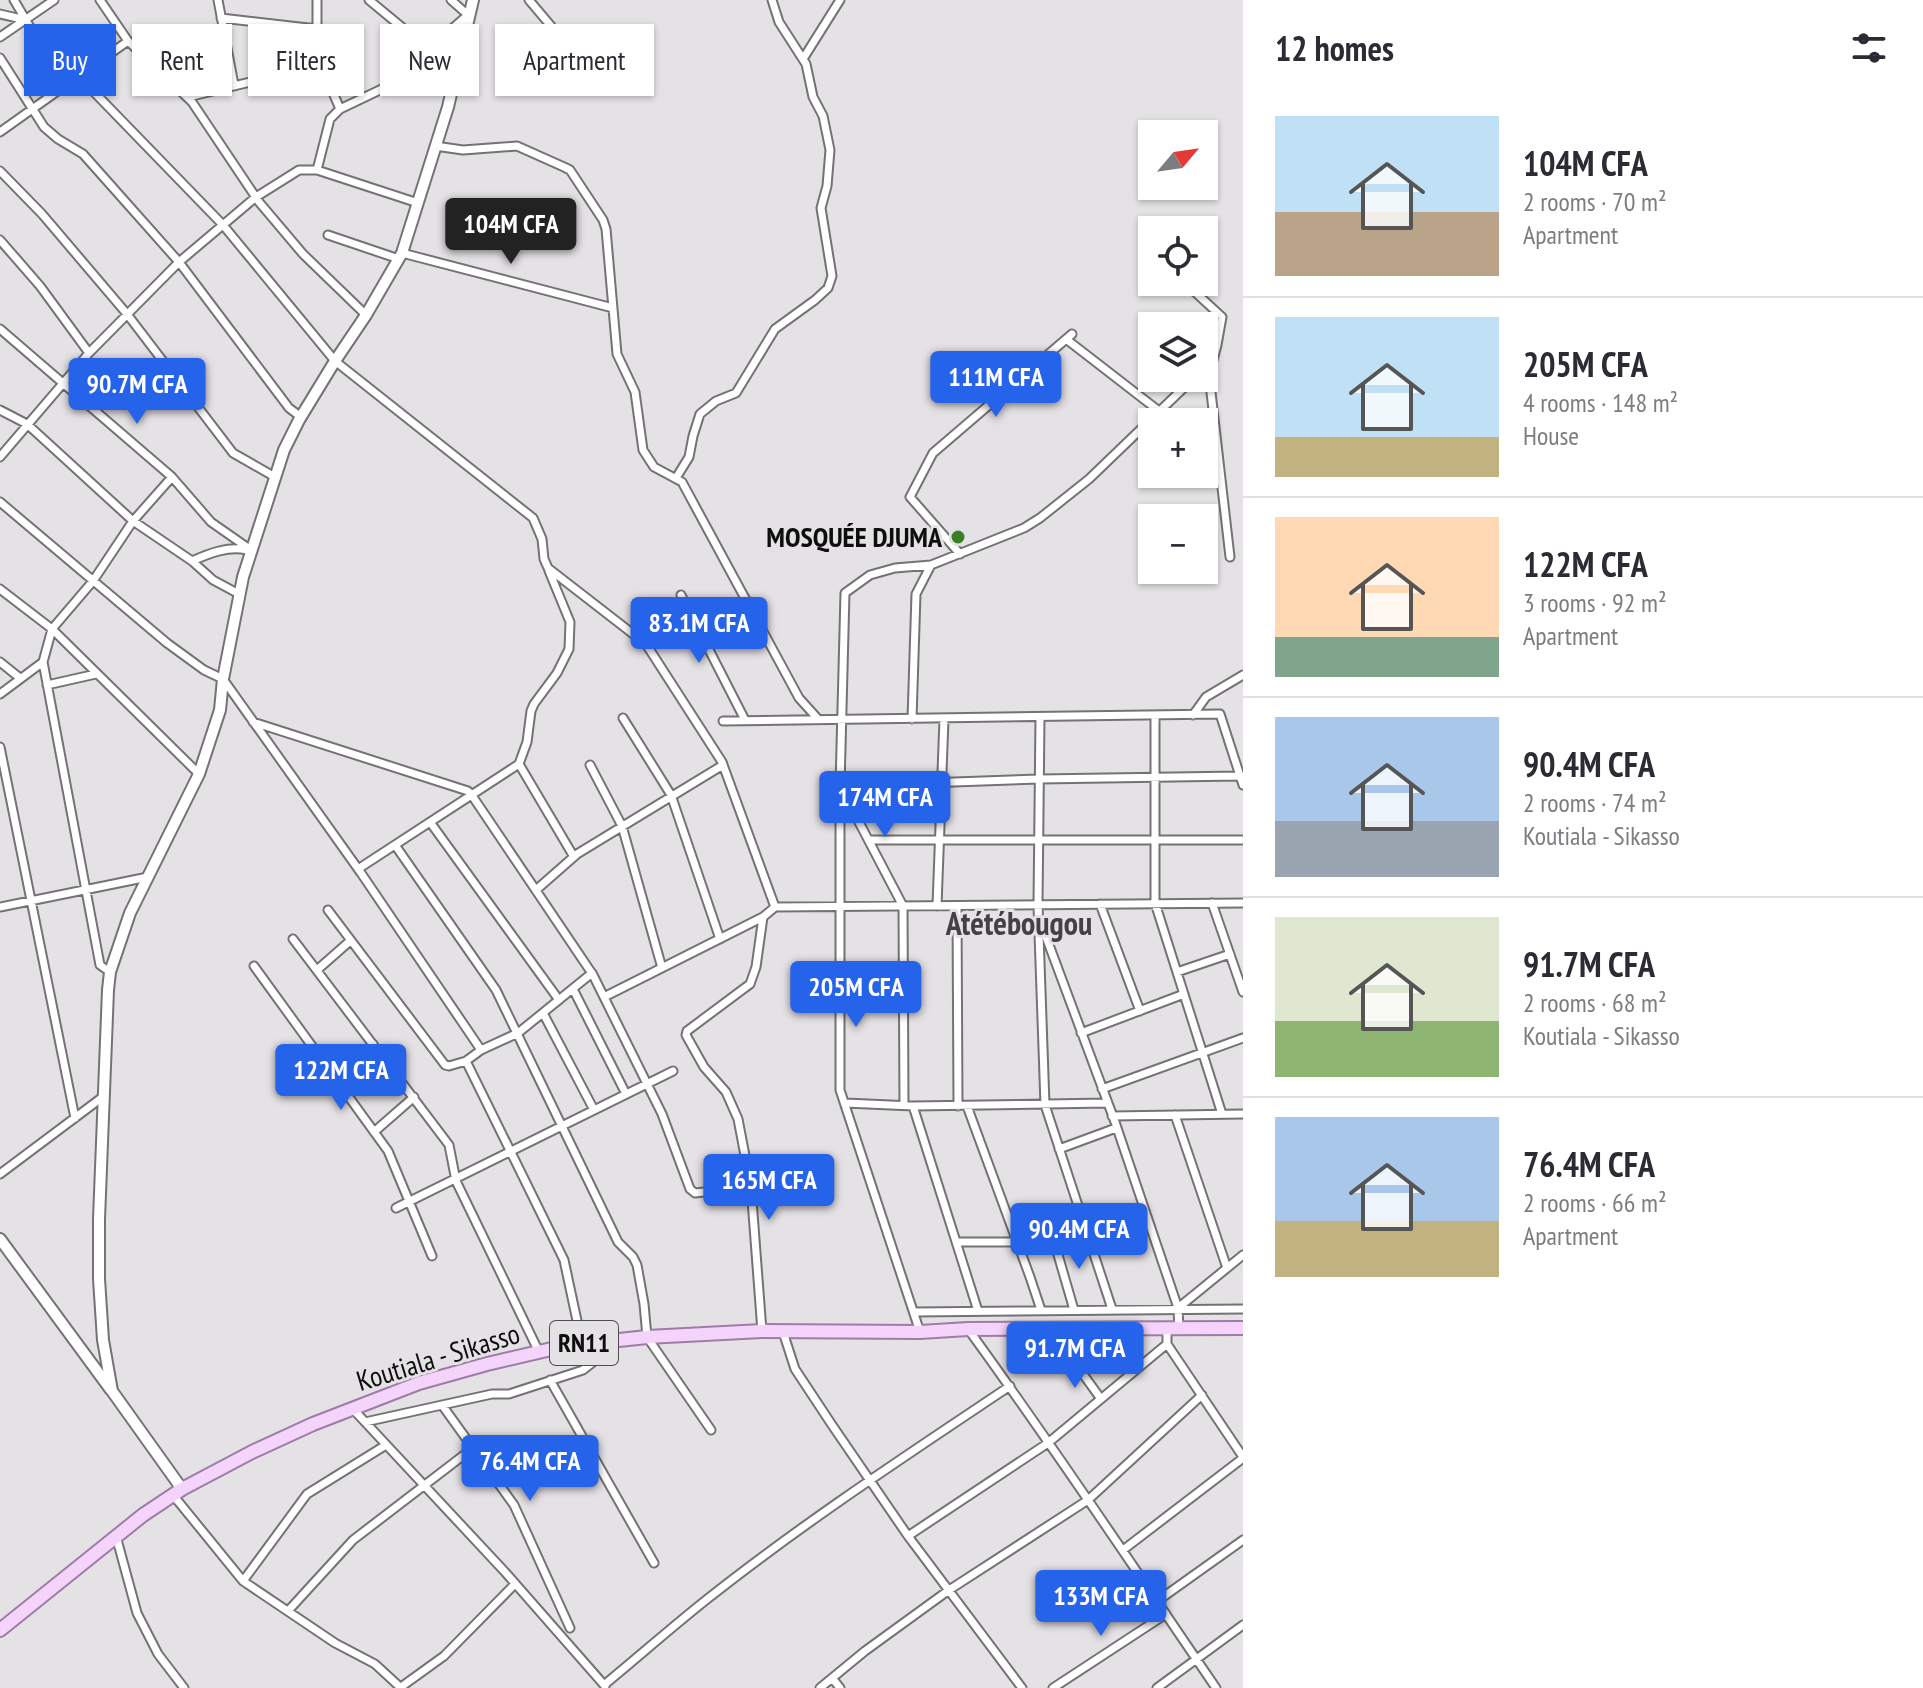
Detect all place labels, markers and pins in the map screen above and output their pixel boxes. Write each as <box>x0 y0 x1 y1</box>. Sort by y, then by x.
pin: 104M CFA <box>428 198 594 266</box>
pin: 111M CFA <box>913 351 1079 419</box>
pin: 90.7M CFA <box>45 358 229 426</box>
place label: MOSQUÉE DJUMA <box>766 518 943 555</box>
marker: MOSQUÉE DJUMA <box>949 528 967 546</box>
pin: 83.1M CFA <box>607 597 791 665</box>
pin: 174M CFA <box>802 771 968 839</box>
pin: 205M CFA <box>773 961 939 1029</box>
pin: 122M CFA <box>258 1044 424 1112</box>
pin: 165M CFA <box>686 1154 852 1222</box>
pin: 90.4M CFA <box>987 1203 1171 1271</box>
pin: 91.7M CFA <box>983 1322 1167 1390</box>
pin: 76.4M CFA <box>438 1435 622 1503</box>
pin: 133M CFA <box>1018 1570 1184 1638</box>

